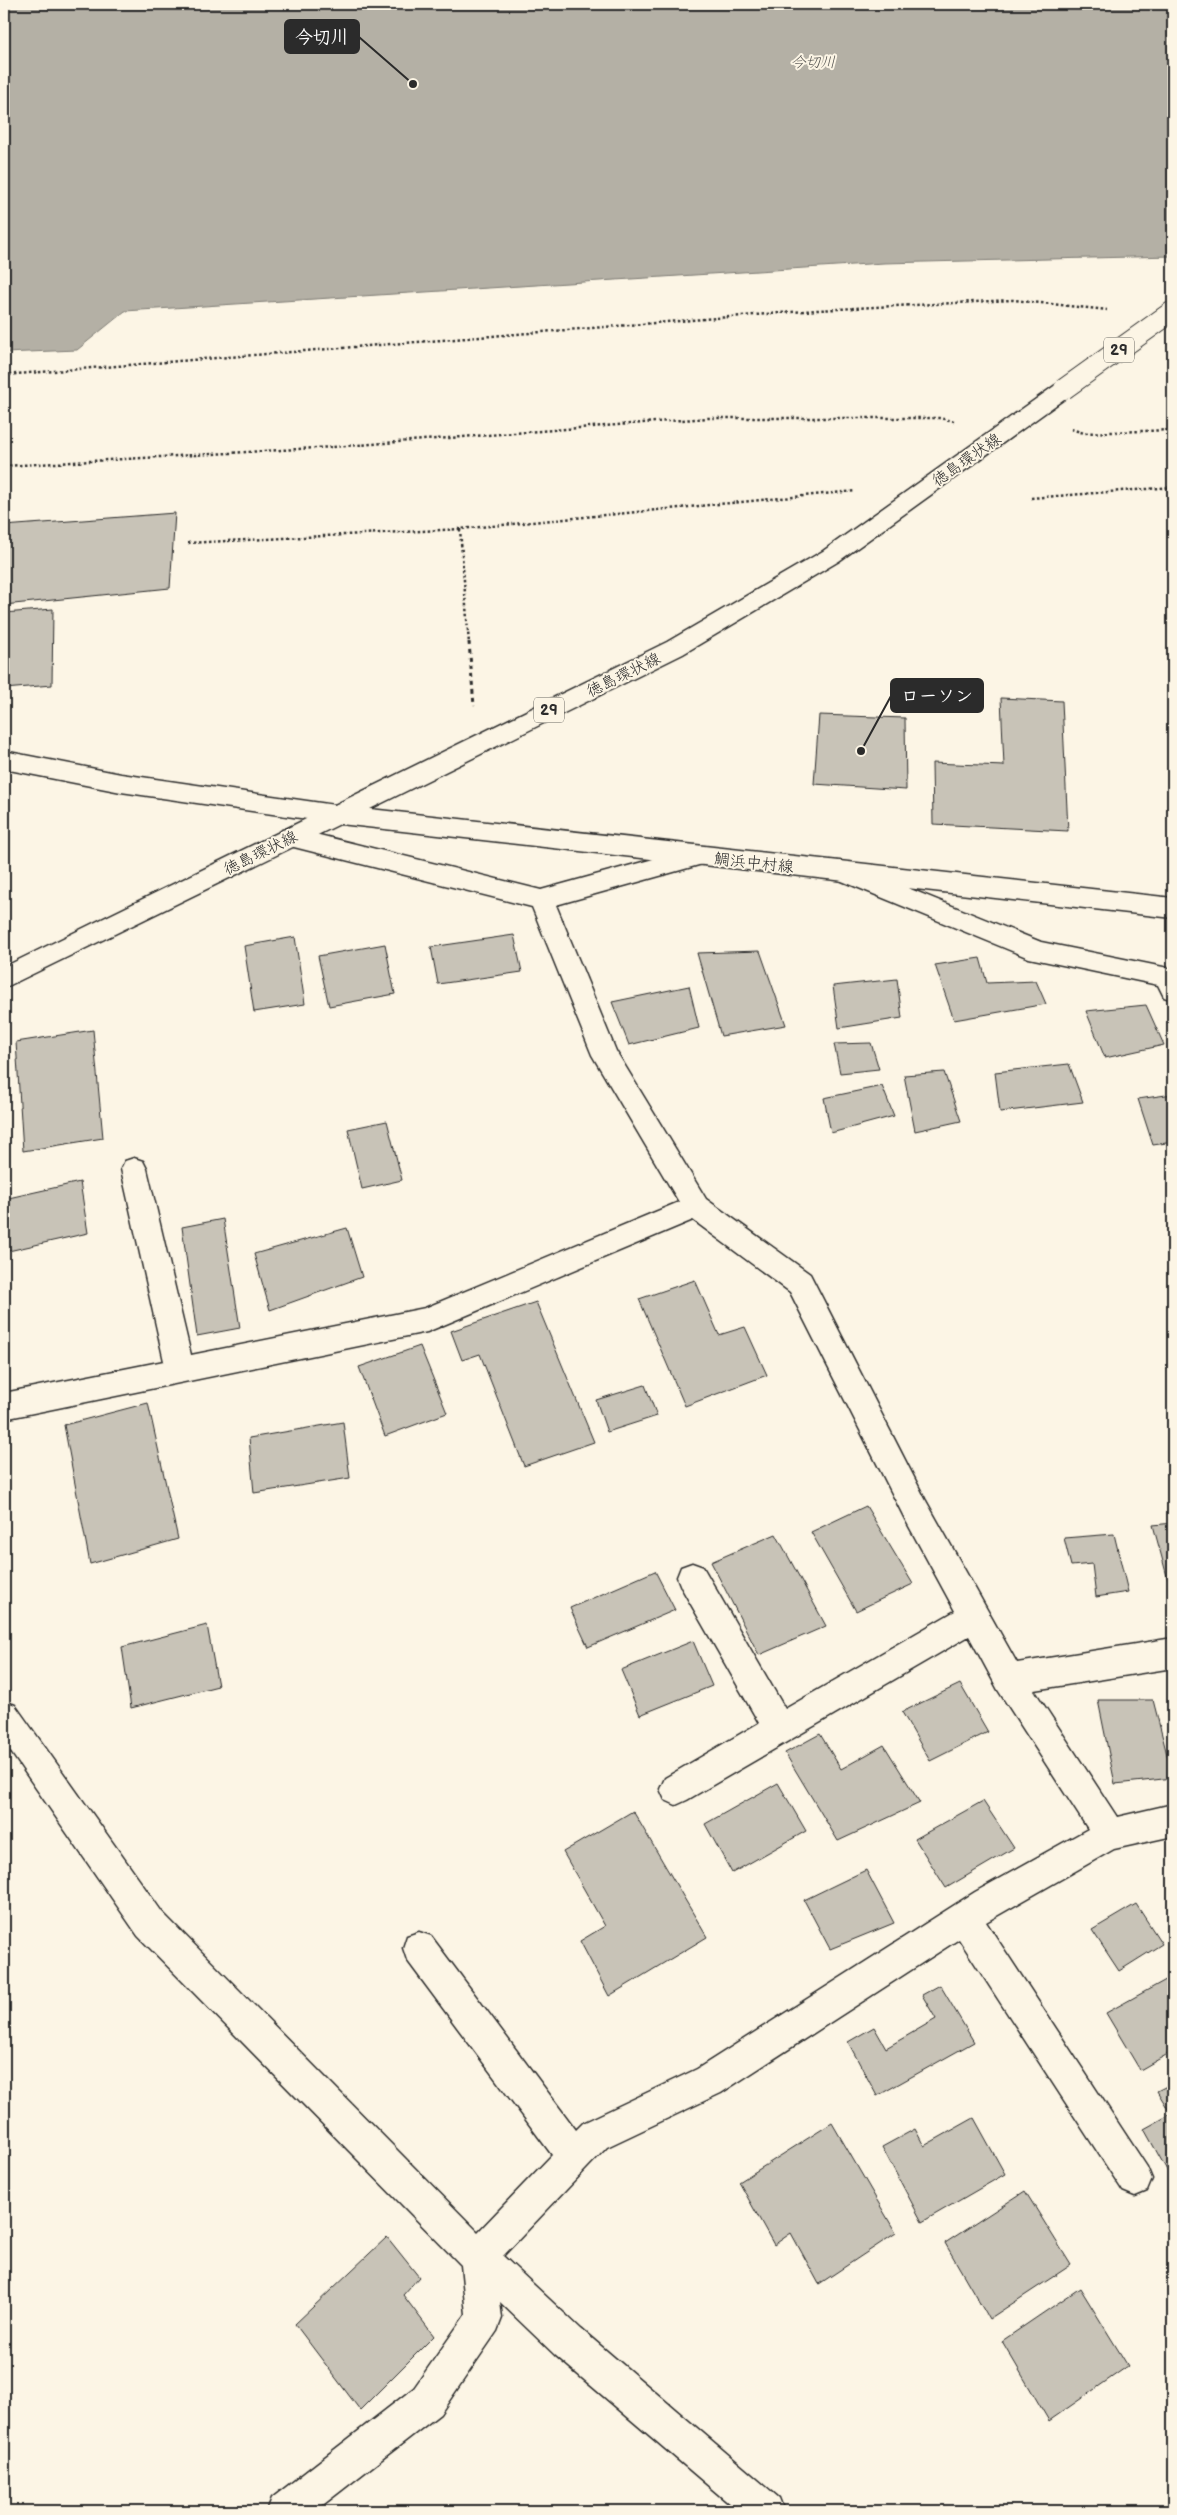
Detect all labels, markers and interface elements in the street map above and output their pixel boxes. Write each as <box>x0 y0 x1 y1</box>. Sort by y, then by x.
callout: 今切川 <box>285 20 359 53</box>
text: 今切川 <box>295 27 349 48</box>
water label: 今切川 <box>790 53 836 72</box>
road number: 29 <box>1104 338 1134 362</box>
street label: 徳島環状線 <box>929 429 1005 491</box>
street label: 徳島環状線 <box>584 649 664 701</box>
callout: ローソン <box>891 679 983 712</box>
text: ローソン <box>901 686 973 707</box>
road number: 29 <box>534 698 564 722</box>
street label: 徳島環状線 <box>221 827 301 879</box>
street label: 鯛浜中村線 <box>713 850 795 877</box>

